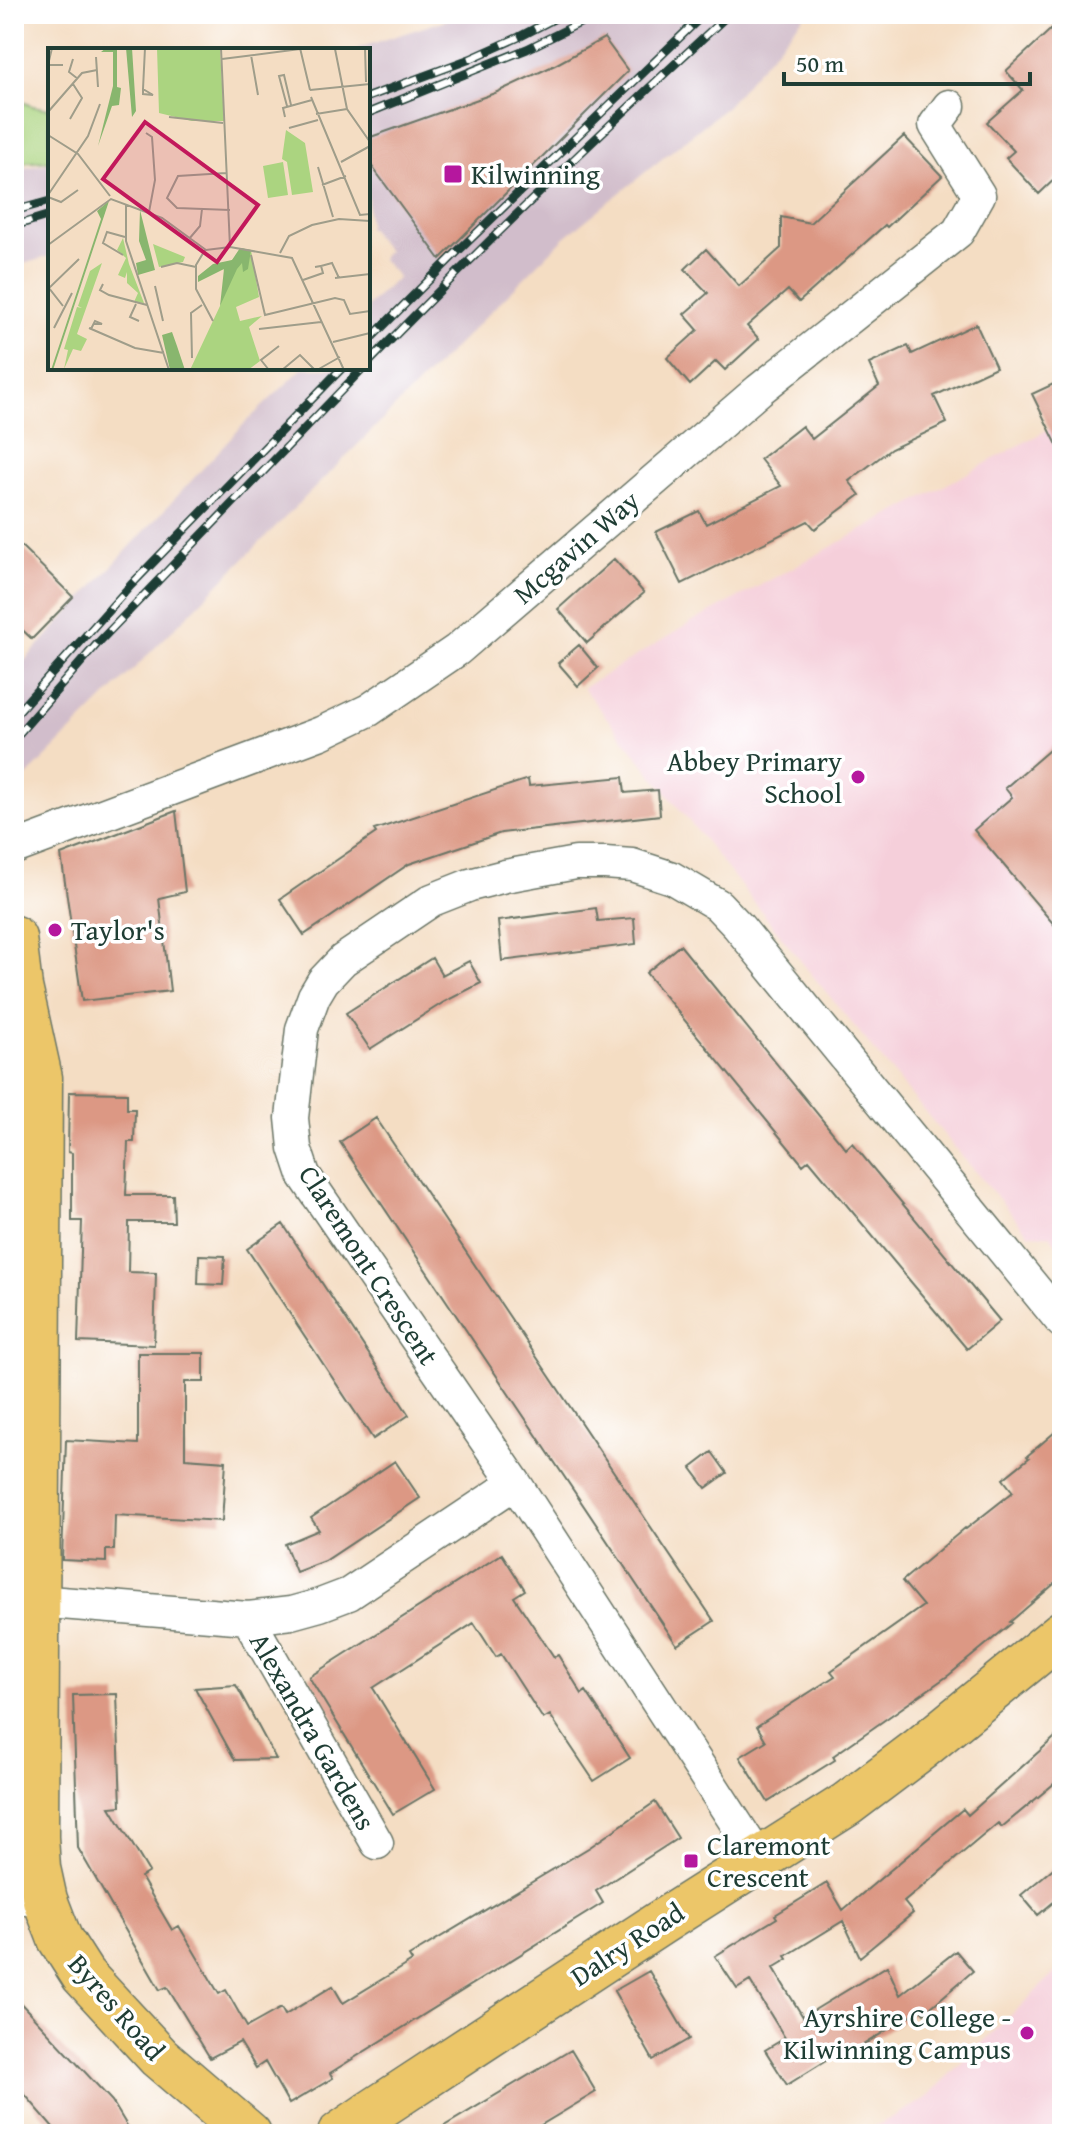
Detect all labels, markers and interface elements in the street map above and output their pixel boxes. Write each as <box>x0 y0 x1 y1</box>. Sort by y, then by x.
scale bar <box>784 36 1030 86</box>
text: 50 m <box>796 46 844 81</box>
inset map <box>48 48 370 370</box>
place label: Kilwinning <box>471 153 600 194</box>
marker: Kilwinning <box>442 163 464 185</box>
street label: Mcgavin Way <box>503 480 648 613</box>
place label: Abbey Primary School <box>667 740 842 813</box>
marker: Abbey Primary School <box>849 768 867 786</box>
place label: Taylor's <box>71 909 165 950</box>
marker: Taylor's <box>46 921 64 939</box>
street label: Claremont Crescent <box>289 1157 450 1373</box>
street label: Alexandra Gardens <box>240 1624 387 1837</box>
place label: Claremont Crescent <box>707 1824 830 1897</box>
marker: Claremont Crescent <box>682 1852 700 1870</box>
street label: Dalry Road <box>562 1891 692 1996</box>
street label: Byres Road <box>59 1944 176 2069</box>
place label: Ayrshire College - Kilwinning Campus <box>783 1996 1011 2069</box>
marker: Ayrshire College - Kilwinning Campus <box>1018 2024 1036 2042</box>

